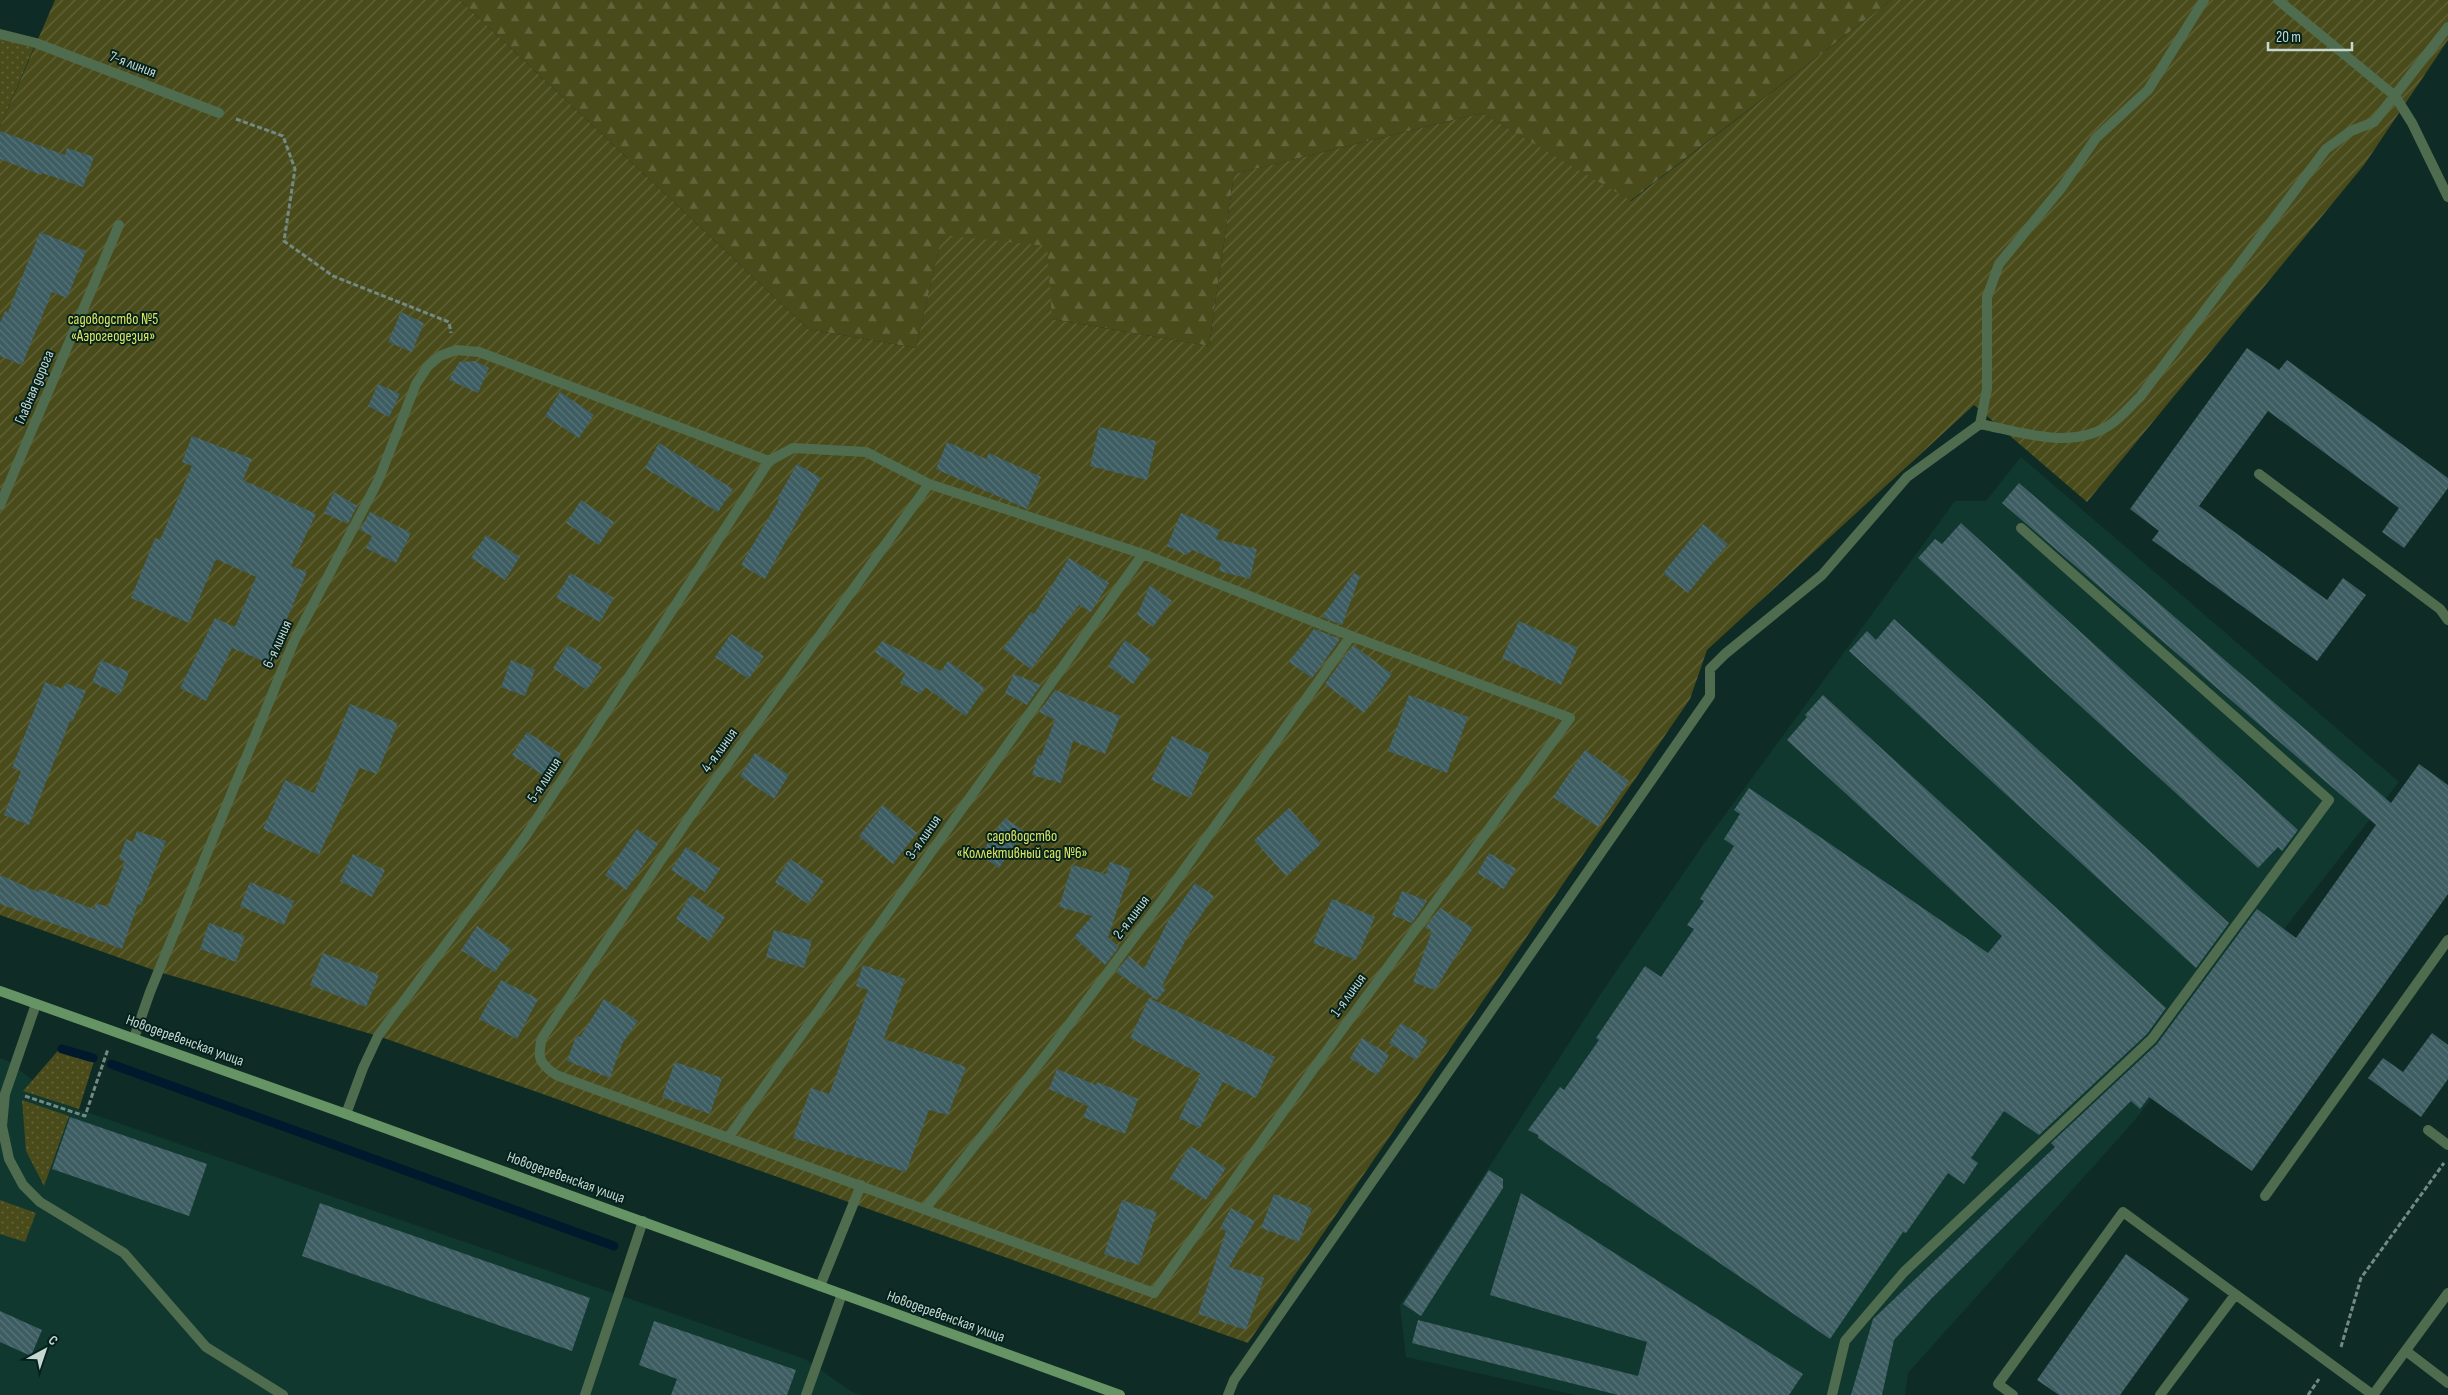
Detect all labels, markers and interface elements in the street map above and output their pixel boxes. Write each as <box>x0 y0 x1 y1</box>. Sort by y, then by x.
scale bar <box>2268 20 2352 52</box>
text: 20 m <box>2276 28 2301 47</box>
street label: 7-я линия <box>107 47 159 82</box>
park label: садоводство №5 «Аэрогеодезия» <box>68 310 158 346</box>
street label: Главная дорога <box>10 347 59 427</box>
street label: 6-я линия <box>259 617 296 671</box>
street label: 4-я линия <box>697 724 742 776</box>
street label: 5-я линия <box>523 754 566 806</box>
street label: 3-я линия <box>901 811 946 863</box>
park label: садоводство «Коллективный сад №6» <box>957 827 1087 863</box>
street label: 2-я линия <box>1109 892 1154 943</box>
street label: 1-я линия <box>1326 970 1371 1021</box>
street label: Новодеревенская улица <box>123 1010 247 1071</box>
street label: Новодеревенская улица <box>504 1147 628 1208</box>
street label: Новодеревенская улица <box>884 1286 1008 1347</box>
north arrow <box>20 1325 70 1375</box>
text: С <box>45 1332 61 1349</box>

